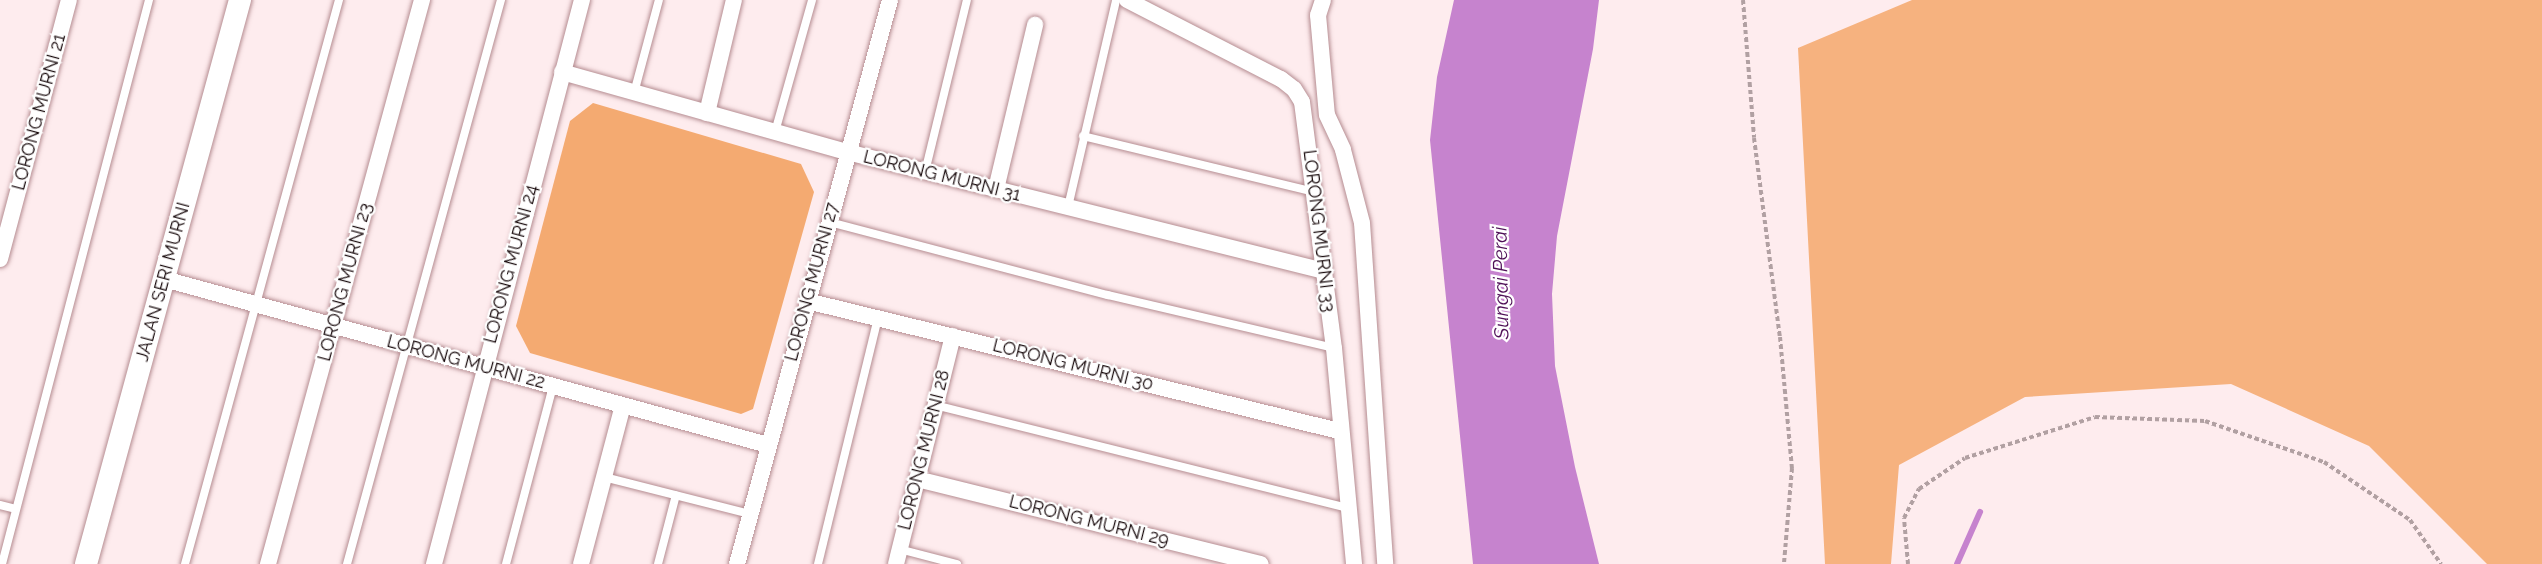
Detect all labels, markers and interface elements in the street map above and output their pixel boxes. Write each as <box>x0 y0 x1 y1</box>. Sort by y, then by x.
street label: LORONG MURNI 21 <box>8 31 70 193</box>
street label: LORONG MURNI 31 <box>861 146 1023 206</box>
street label: LORONG MURNI 33 <box>1298 149 1340 313</box>
street label: LORONG MURNI 24 <box>479 182 543 346</box>
street label: JALAN SERI MURNI <box>131 200 195 364</box>
street label: LORONG MURNI 23 <box>313 200 377 364</box>
street label: LORONG MURNI 27 <box>780 200 844 364</box>
water label: Sungai Perai <box>1488 226 1514 340</box>
street label: LORONG MURNI 22 <box>384 330 548 394</box>
street label: LORONG MURNI 30 <box>990 335 1156 395</box>
street label: LORONG MURNI 28 <box>894 368 954 532</box>
street label: LORONG MURNI 29 <box>1007 491 1171 551</box>

